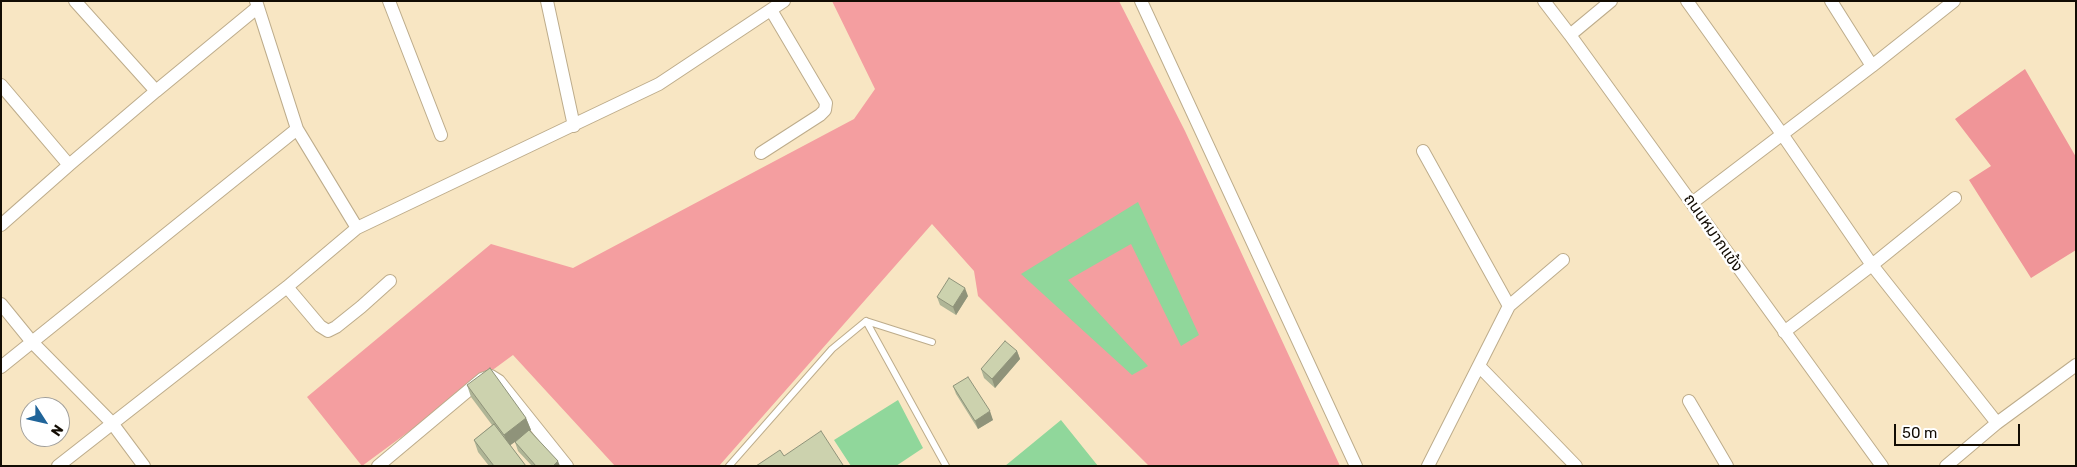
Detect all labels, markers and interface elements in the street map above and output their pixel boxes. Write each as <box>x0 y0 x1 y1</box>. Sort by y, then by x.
street label: ถนนหมากแข้ง <box>1679 190 1747 276</box>
north arrow <box>20 397 70 447</box>
scale bar <box>1897 414 2023 446</box>
text: N <box>47 421 67 439</box>
text: 50 m <box>1902 424 1937 442</box>

